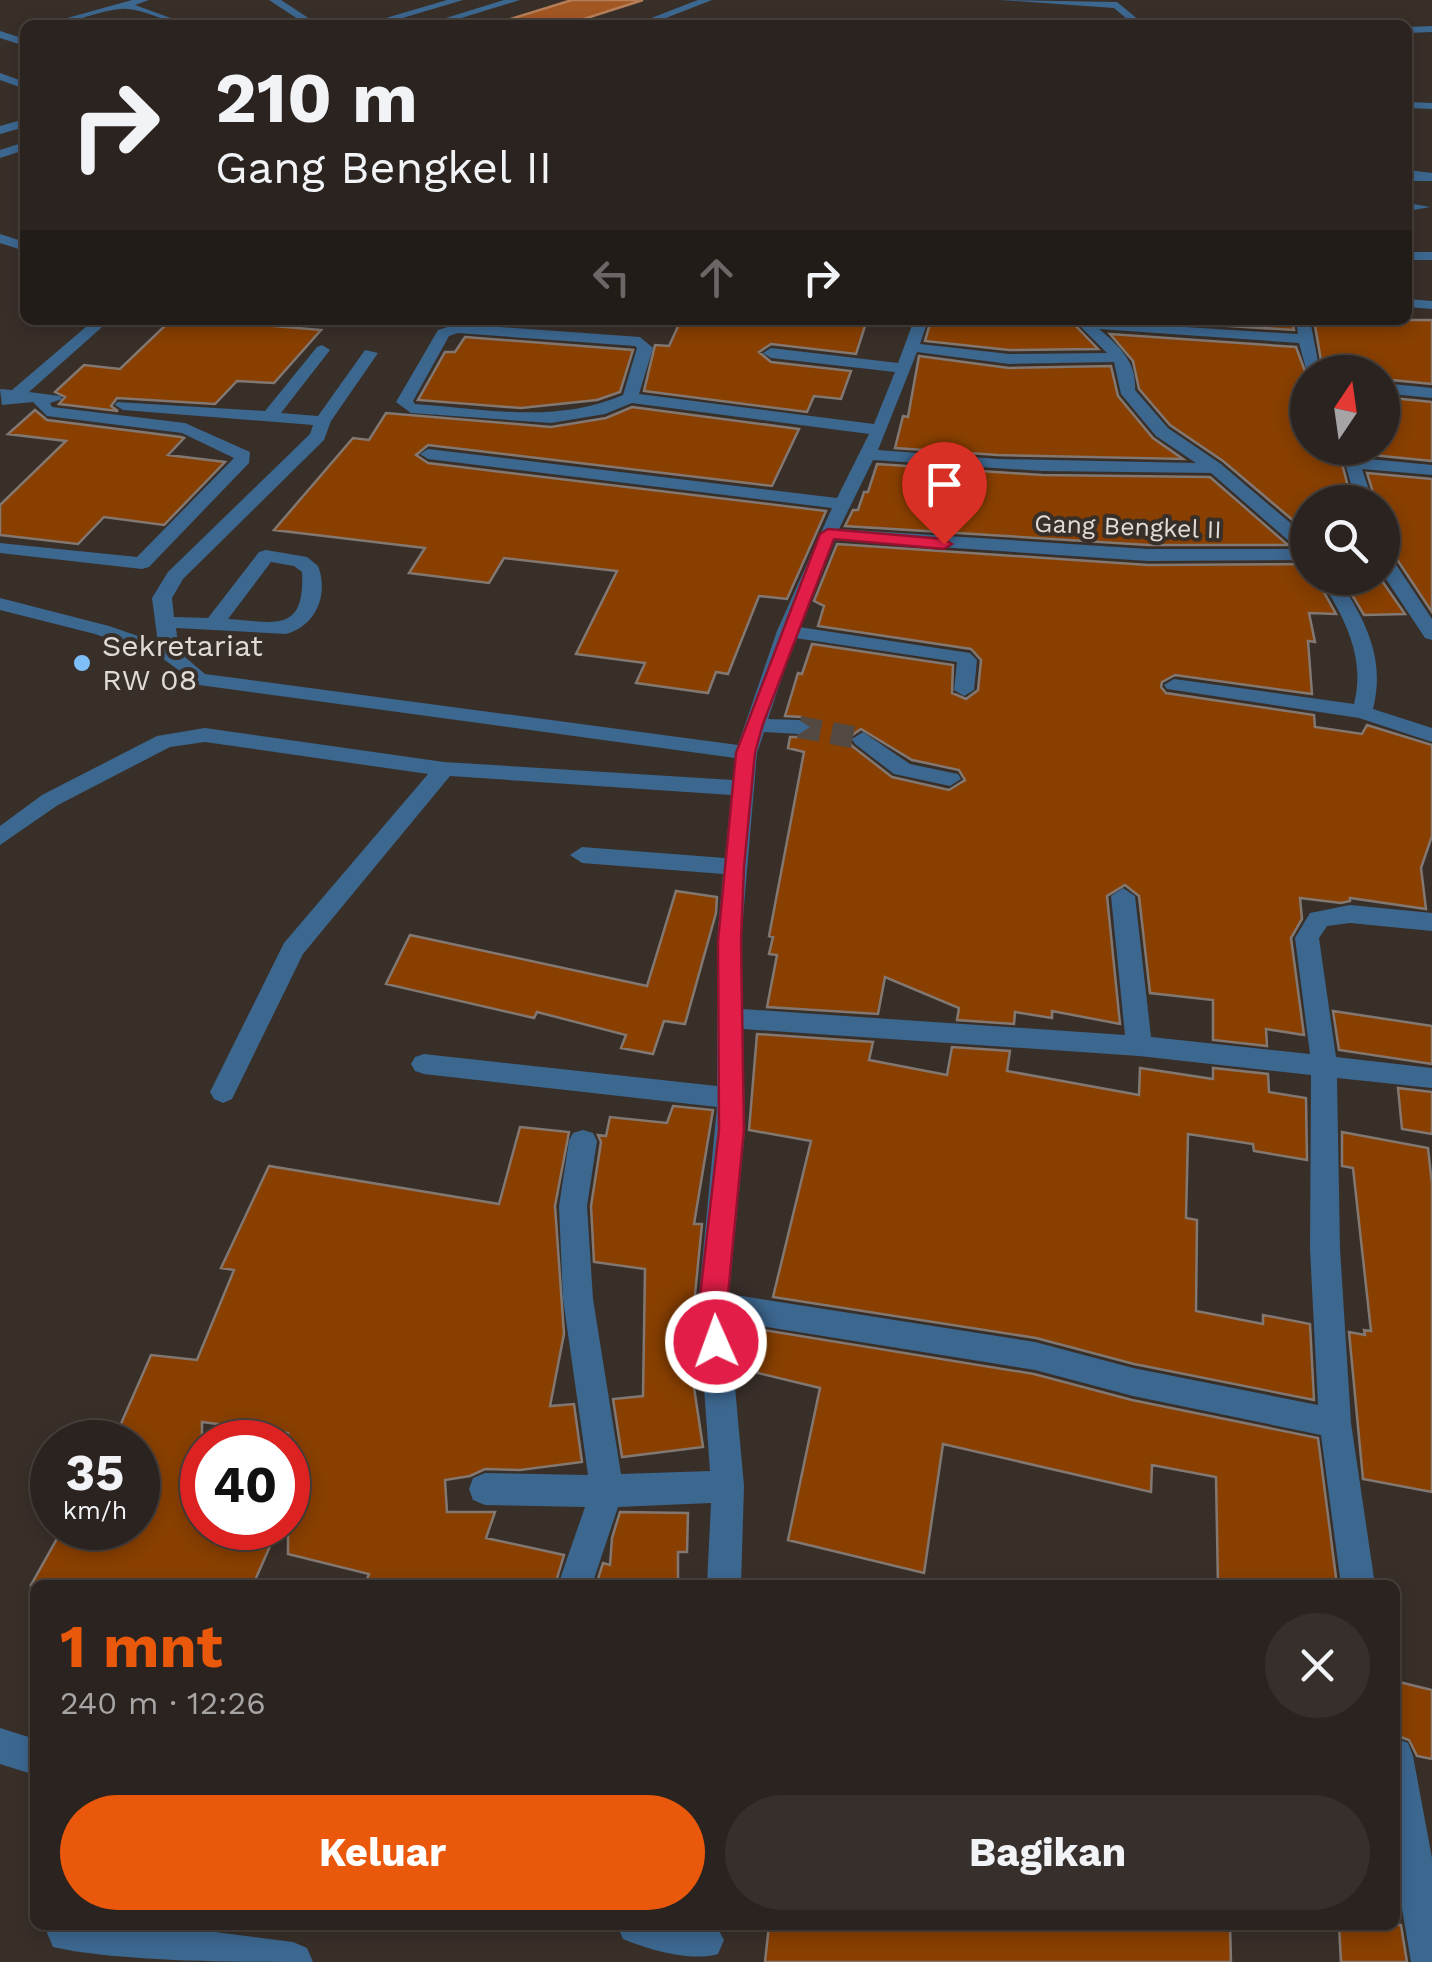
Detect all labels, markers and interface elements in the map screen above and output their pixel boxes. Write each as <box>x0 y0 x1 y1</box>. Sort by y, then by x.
text: 210 m <box>215 57 418 139</box>
icon: right <box>50 60 180 190</box>
text: Gang Bengkel II <box>215 141 552 194</box>
icon: left <box>584 250 639 305</box>
icon: ahead <box>689 250 744 305</box>
icon: right <box>794 250 849 305</box>
north arrow <box>1290 355 1400 465</box>
map controls <box>1290 355 1400 595</box>
pin <box>902 442 987 545</box>
icon: arrive <box>917 457 972 512</box>
button: search <box>1290 485 1400 595</box>
street label: Gang Bengkel II <box>1034 509 1222 544</box>
place label: Sekretariat RW 08 <box>102 628 263 697</box>
marker: Sekretariat RW 08 <box>71 652 93 674</box>
position arrow <box>664 1290 768 1394</box>
speed limit sign: 40 <box>180 1420 310 1550</box>
text: 35 <box>66 1443 124 1502</box>
text: km/h <box>63 1496 127 1525</box>
text: 1 mnt <box>60 1611 223 1682</box>
button: close <box>1265 1613 1370 1718</box>
text: 240 m · 12:26 <box>60 1684 266 1722</box>
button: Keluar <box>60 1795 705 1910</box>
button: Bagikan <box>725 1795 1370 1910</box>

